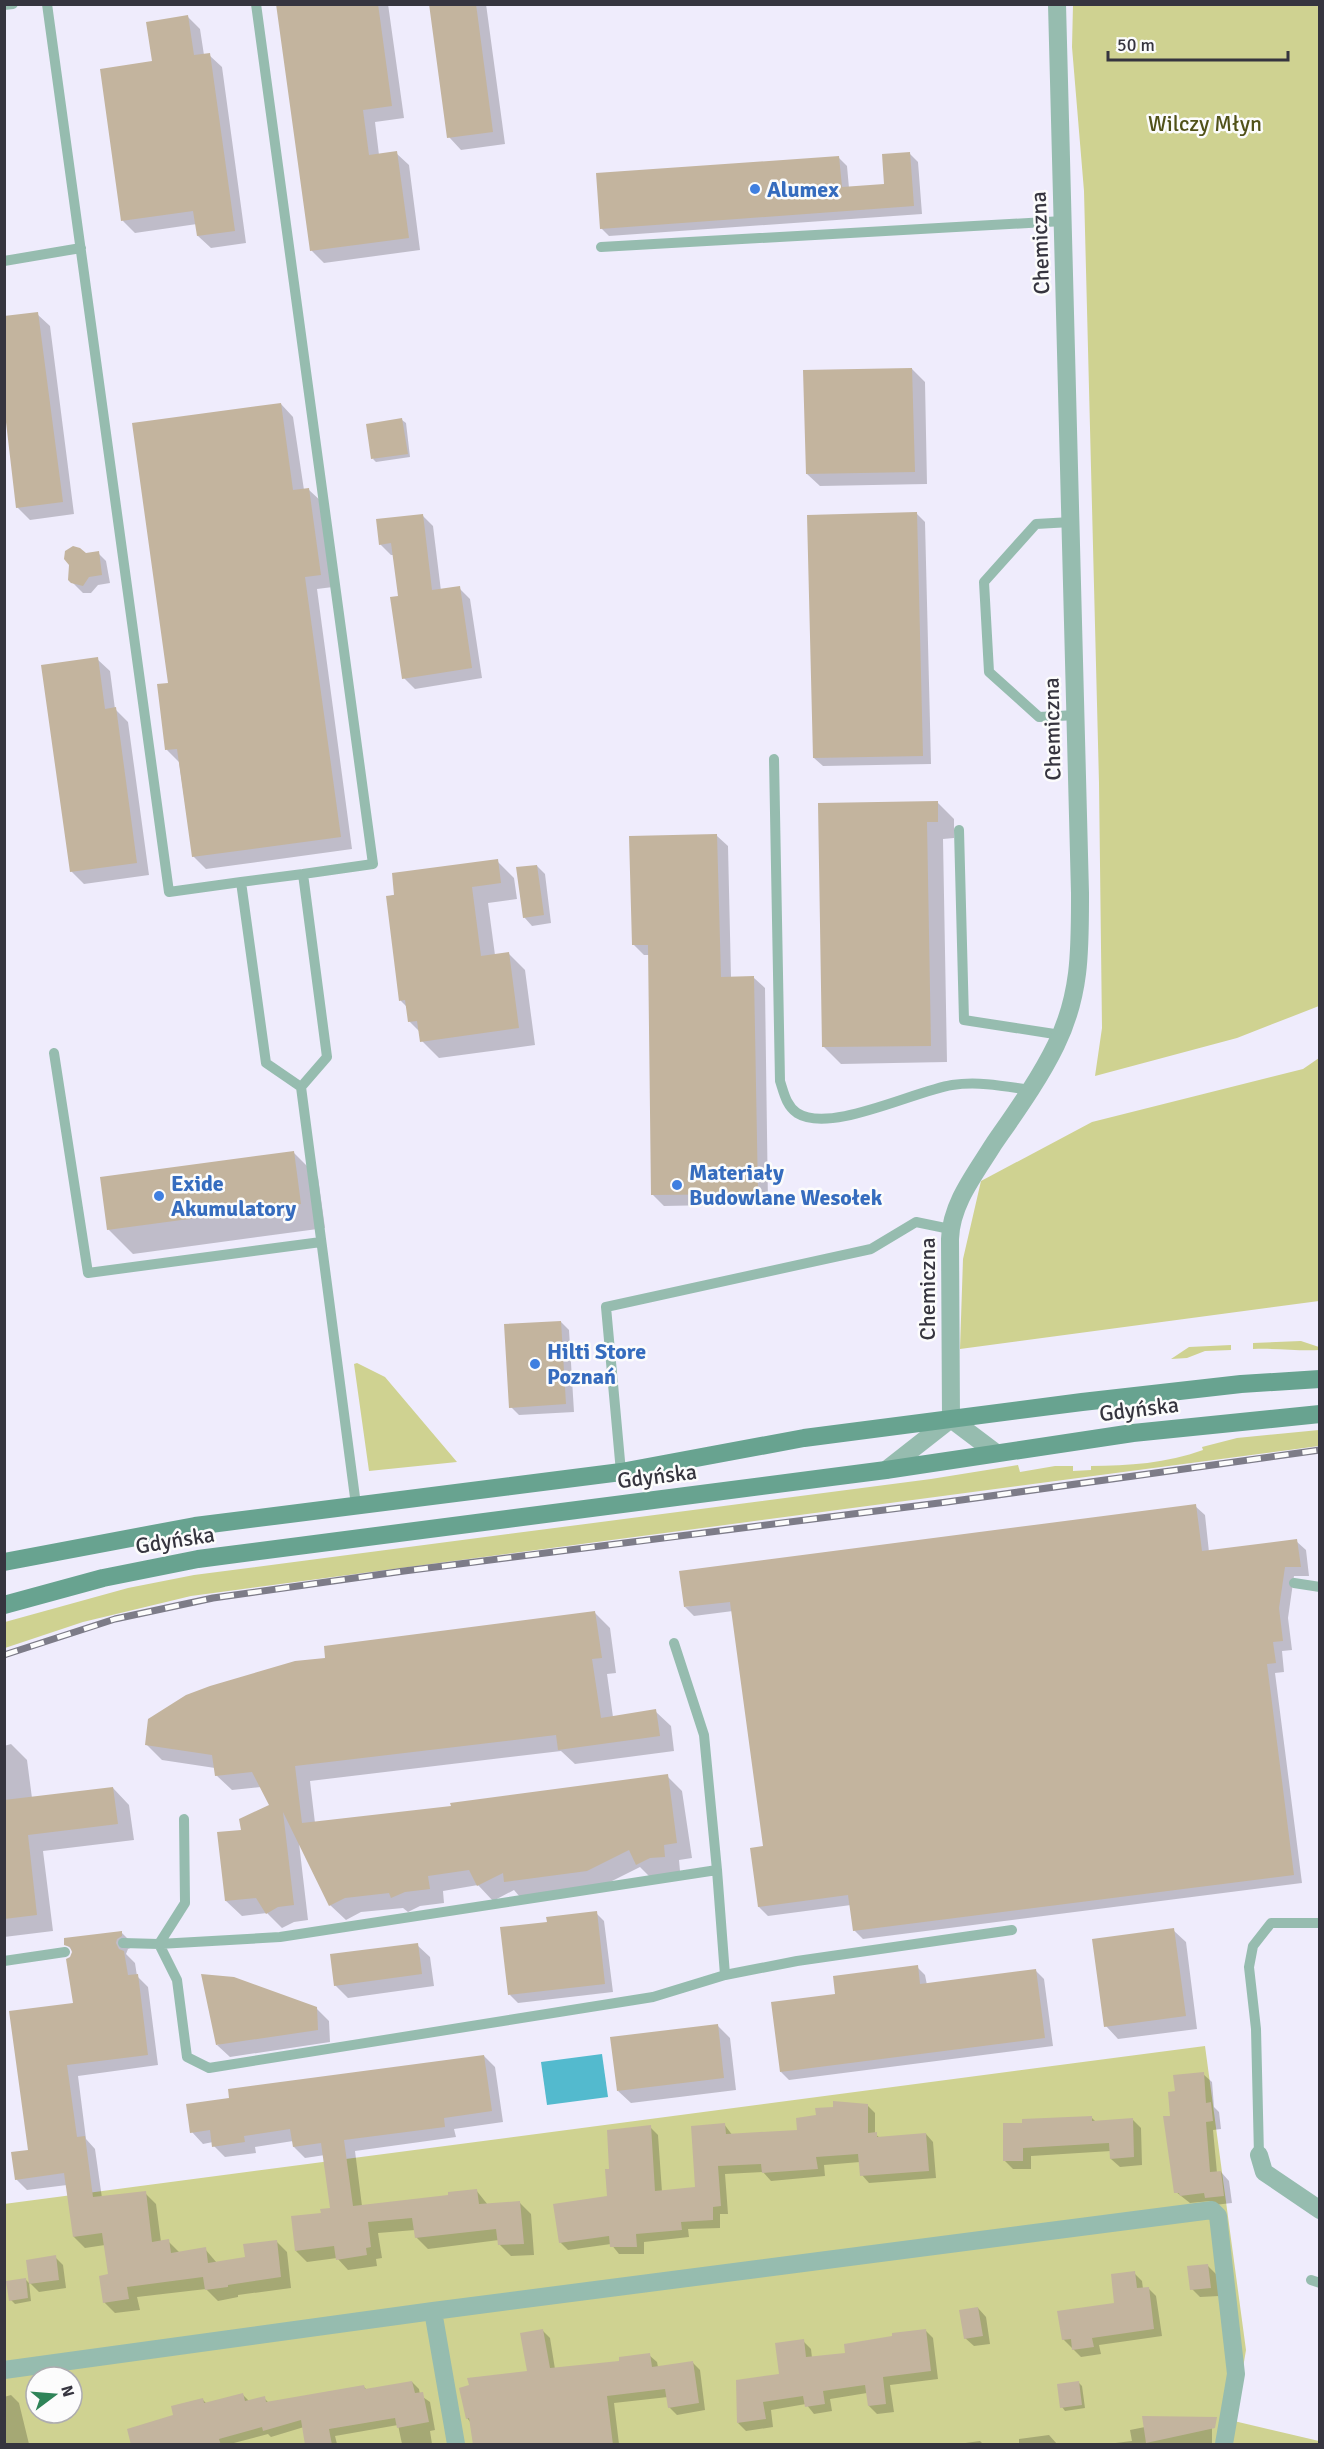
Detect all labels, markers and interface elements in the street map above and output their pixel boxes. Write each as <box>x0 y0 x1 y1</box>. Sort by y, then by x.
scale bar <box>1108 24 1288 62</box>
text: 50 m <box>1117 34 1155 56</box>
park label: Wilczy Młyn <box>1148 110 1262 137</box>
place label: Alumex <box>767 176 839 203</box>
marker: Alumex <box>748 182 762 196</box>
street label: Chemiczna <box>1025 191 1055 295</box>
street label: Chemiczna <box>1038 677 1066 781</box>
place label: Materiały Budowlane Wesołek <box>689 1159 883 1211</box>
place label: Exide Akumulatory <box>171 1170 296 1222</box>
marker: Materiały Budowlane Wesołek <box>670 1178 684 1192</box>
marker: Exide Akumulatory <box>152 1189 166 1203</box>
street label: Chemiczna <box>914 1237 941 1341</box>
place label: Hilti Store Poznań <box>547 1338 646 1390</box>
marker: Hilti Store Poznań <box>528 1357 542 1371</box>
street label: Gdyńska <box>1098 1391 1180 1427</box>
street label: Gdyńska <box>616 1458 698 1494</box>
street label: Gdyńska <box>133 1520 217 1560</box>
north arrow <box>24 2365 84 2425</box>
text: N <box>56 2383 79 2399</box>

